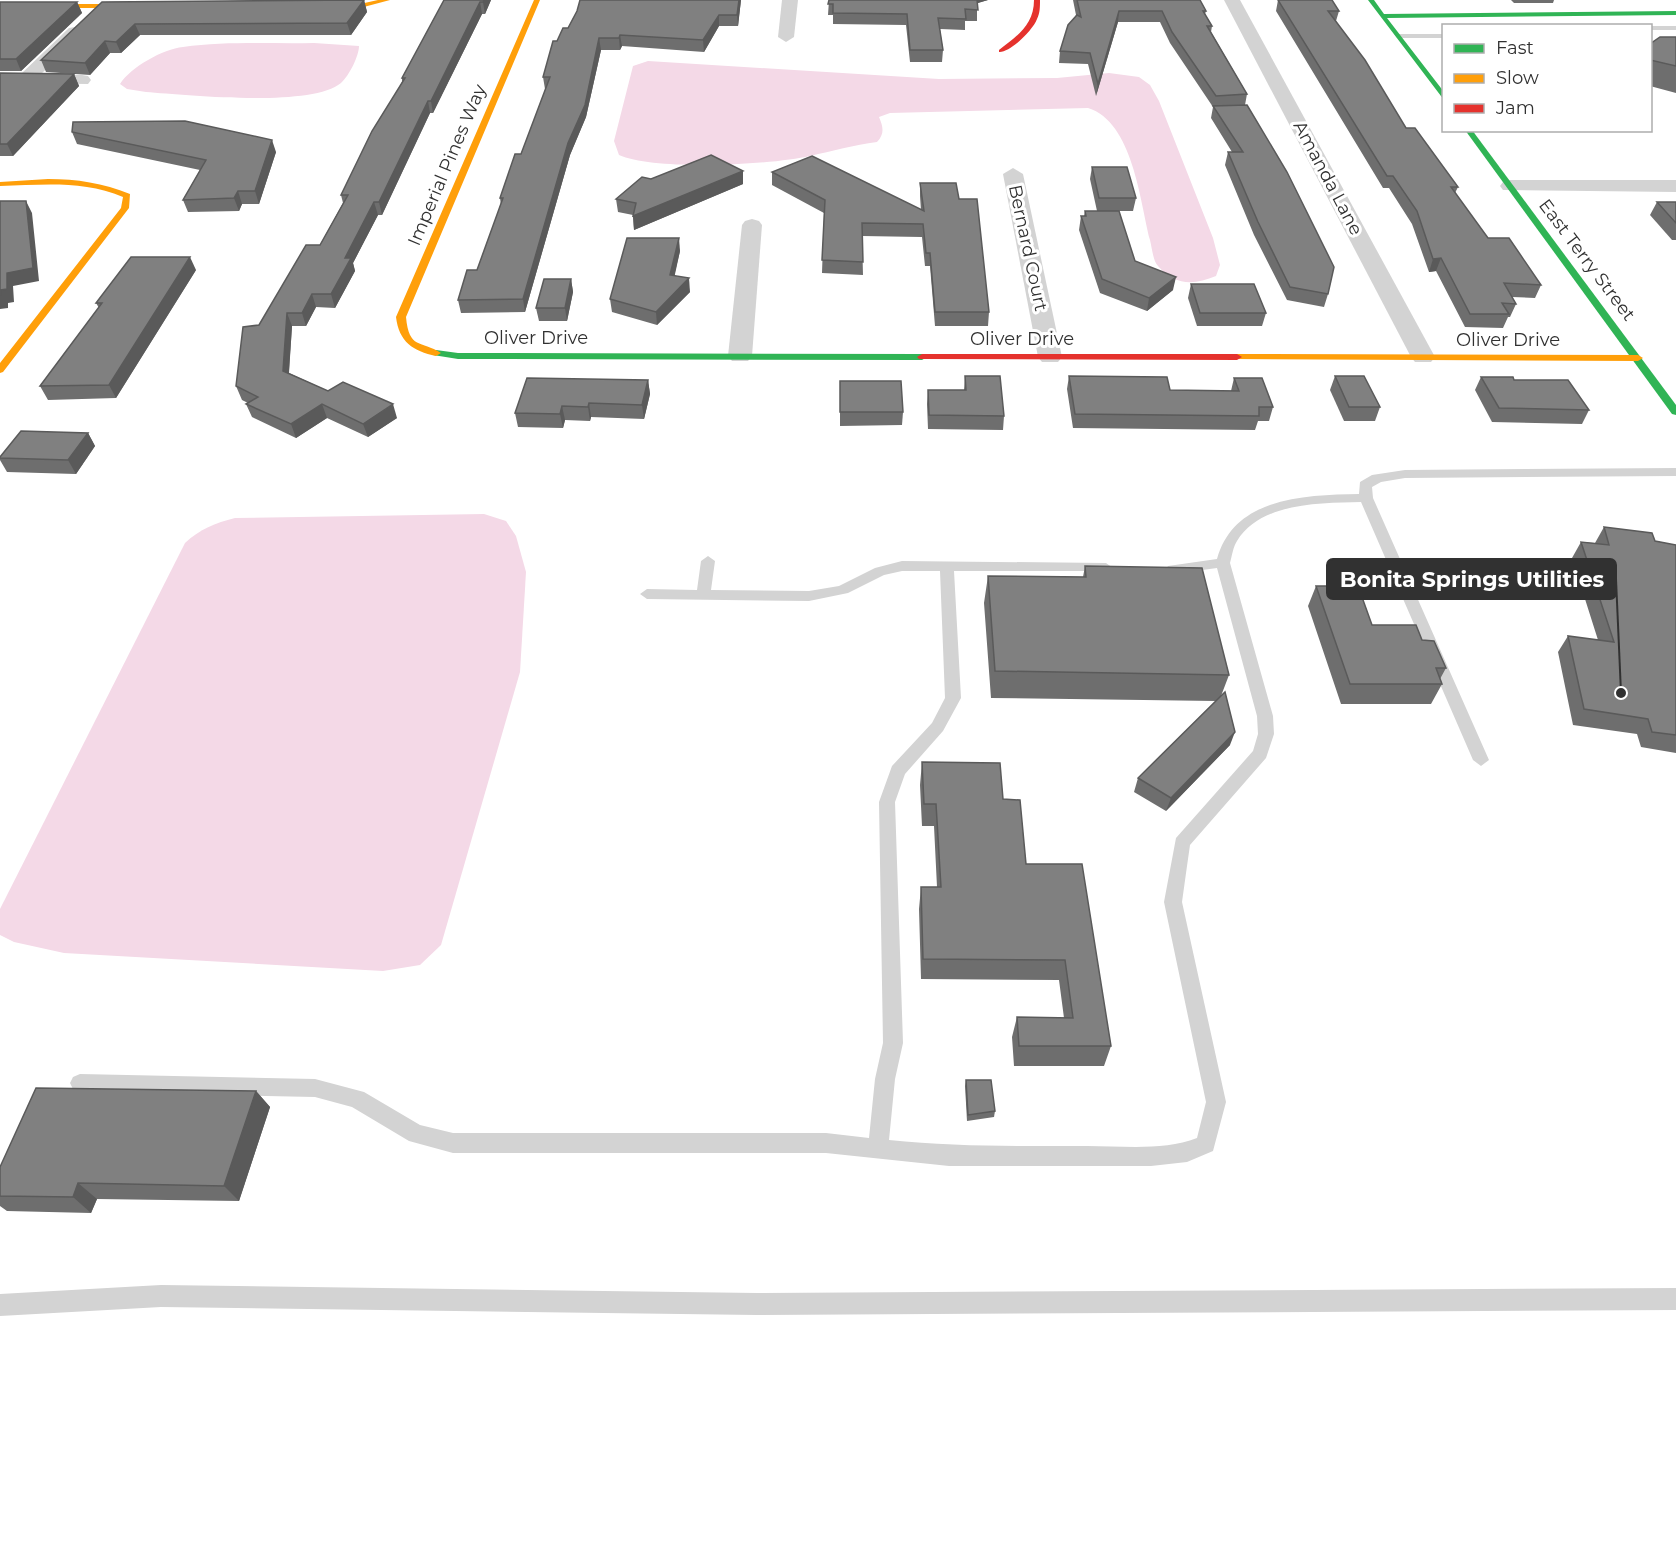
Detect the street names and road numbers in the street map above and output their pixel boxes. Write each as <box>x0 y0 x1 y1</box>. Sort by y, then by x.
street label: Imperial Pines Way <box>403 81 491 249</box>
street label: Amanda Lane <box>1289 117 1367 239</box>
street label: Bernard Court <box>1004 183 1052 313</box>
street label: East Terry Street <box>1534 195 1640 325</box>
street label: Oliver Drive <box>484 327 588 349</box>
street label: Oliver Drive <box>970 328 1074 350</box>
street label: Oliver Drive <box>1456 329 1560 351</box>

